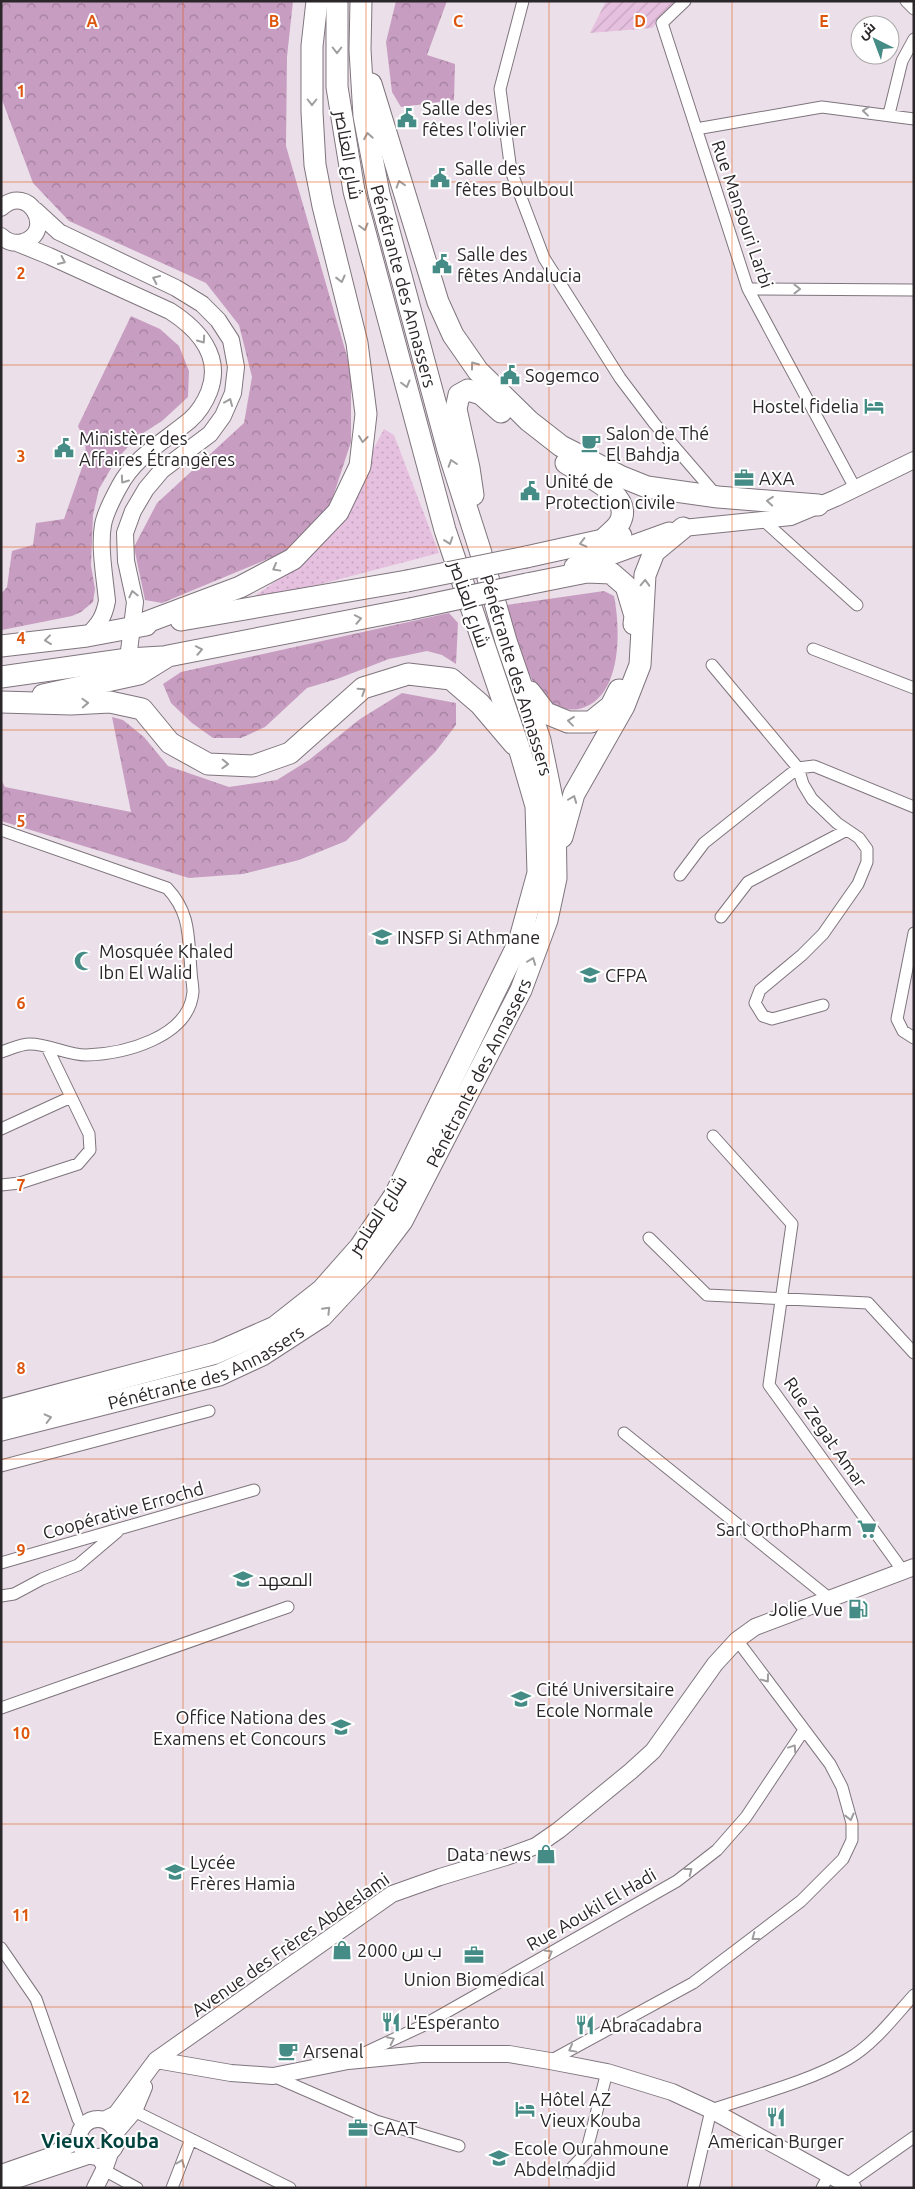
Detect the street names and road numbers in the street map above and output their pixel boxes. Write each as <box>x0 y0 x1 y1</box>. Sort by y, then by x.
street label: شارع العناصر <box>328 108 367 202</box>
street label: Rue Mansouri Larbi <box>708 138 778 290</box>
street label: Pénétrante des Annassers <box>367 182 441 390</box>
street label: شارع العناصر <box>443 557 494 651</box>
street label: Pénétrante des Annassers <box>477 572 557 778</box>
street label: Pénétrante des Annassers <box>422 975 534 1170</box>
street label: شارع العناصر <box>343 1172 413 1261</box>
street label: Pénétrante des Annassers <box>106 1321 307 1413</box>
street label: Rue Zegat Amar <box>781 1373 872 1491</box>
street label: Coopérative Errochd <box>40 1477 206 1543</box>
street label: Rue Aoukil El Hadi <box>523 1864 659 1954</box>
street label: Avenue des Frères Abdeslami <box>188 1868 392 2020</box>

